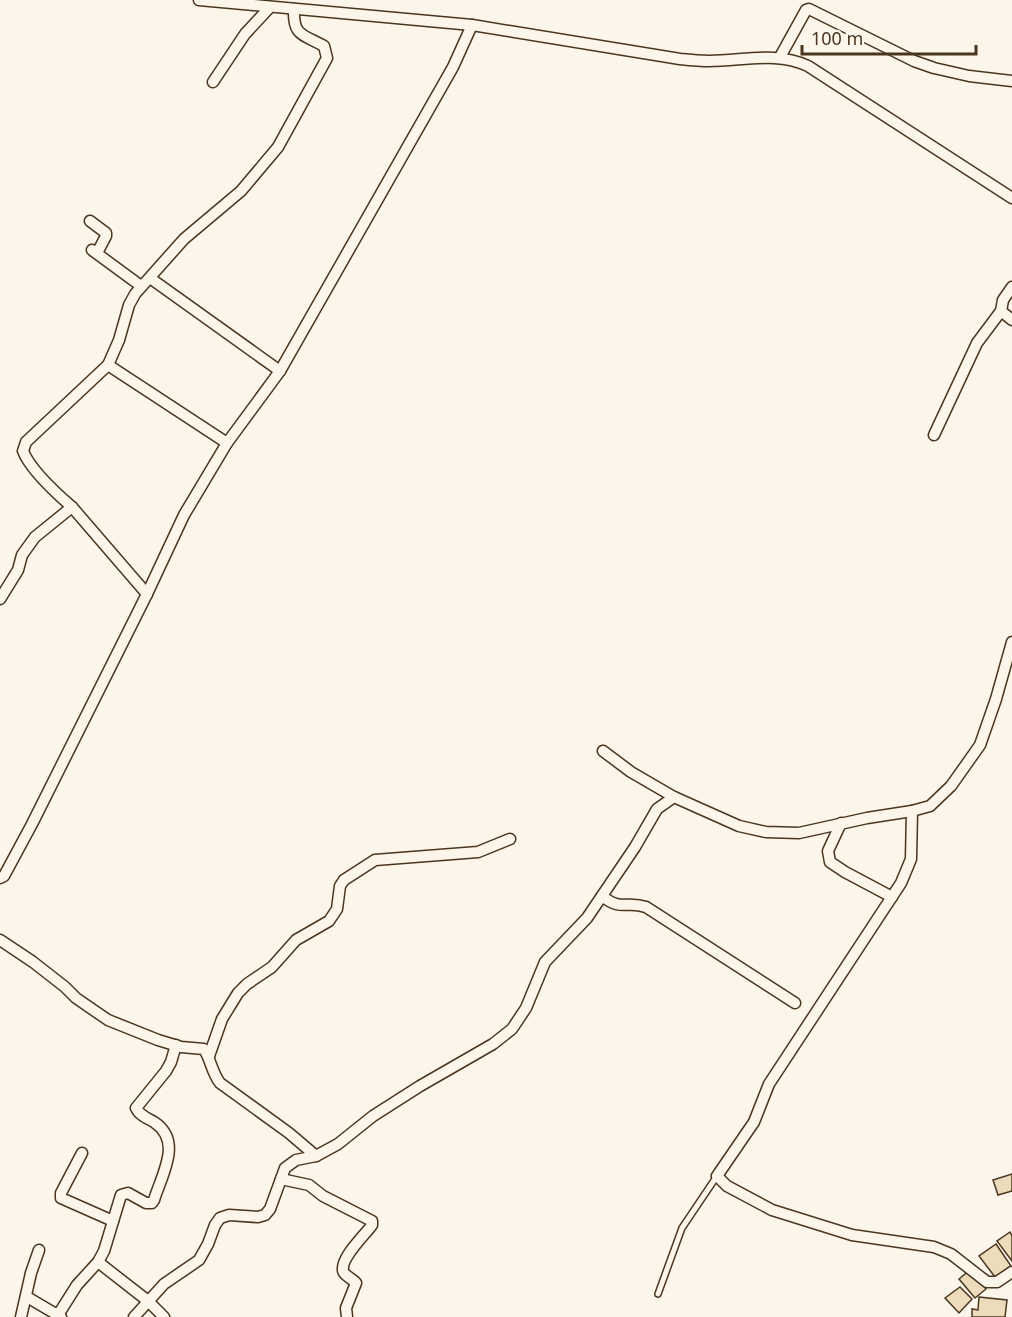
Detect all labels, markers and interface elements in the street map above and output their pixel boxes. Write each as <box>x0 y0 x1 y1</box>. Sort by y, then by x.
scale bar <box>802 18 976 56</box>
text: 100 m <box>811 26 863 50</box>

